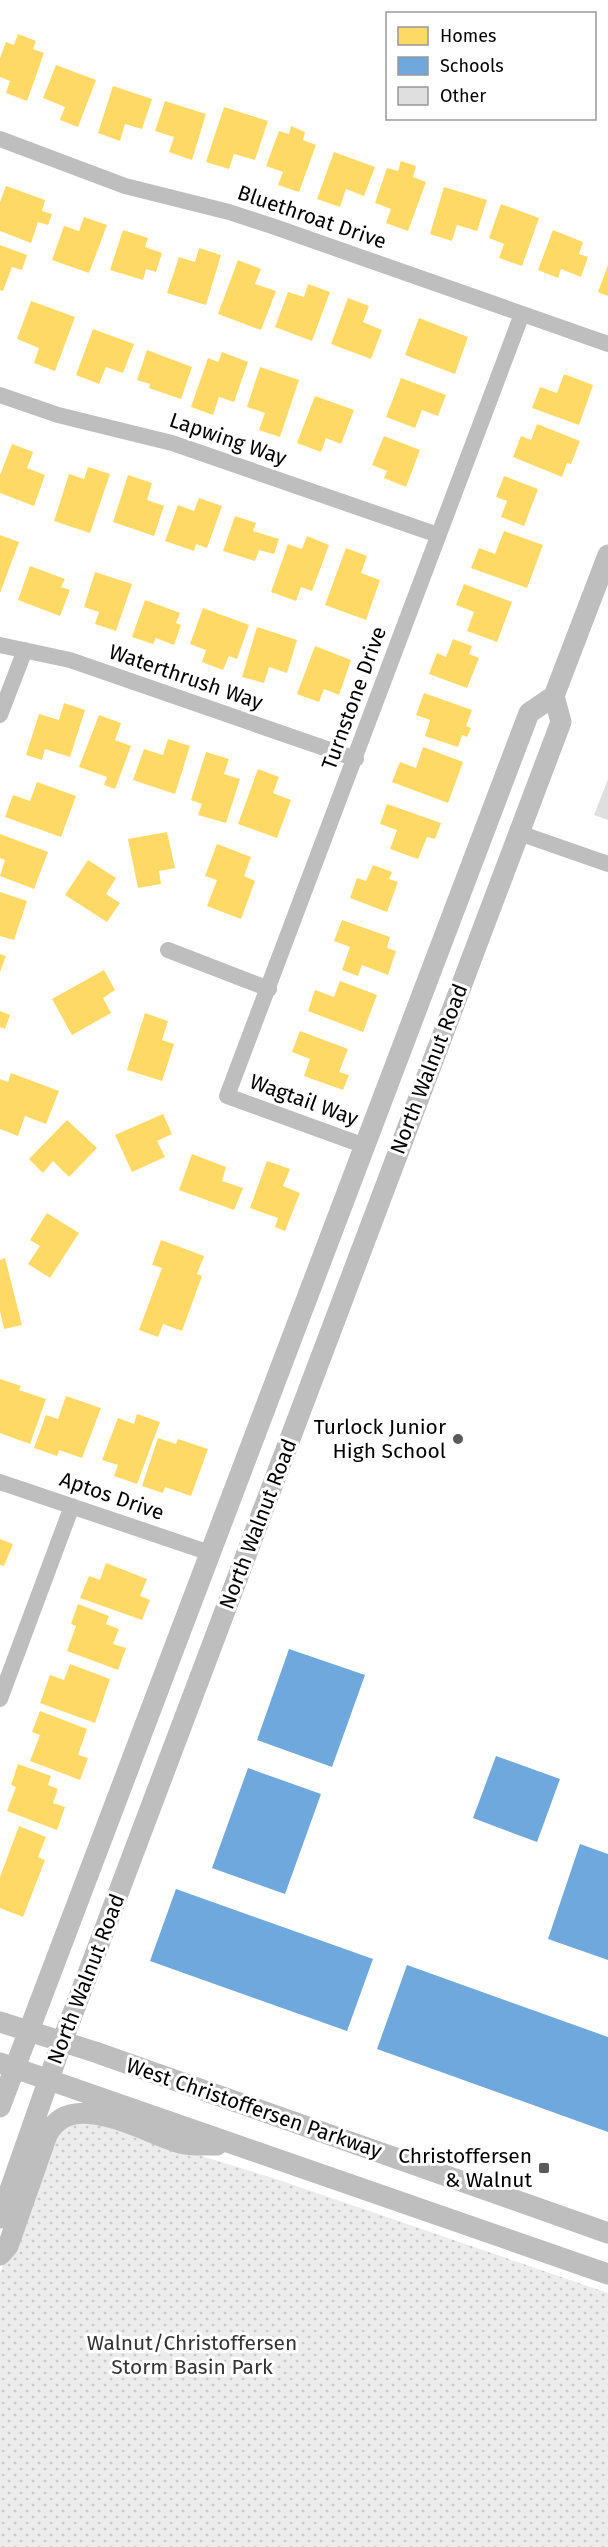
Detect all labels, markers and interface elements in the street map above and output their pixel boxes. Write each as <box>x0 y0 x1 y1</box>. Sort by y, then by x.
legend <box>386 12 596 120</box>
text: Homes <box>440 25 496 47</box>
text: Schools <box>440 55 504 77</box>
text: Other <box>440 85 486 107</box>
street label: Bluethroat Drive <box>234 179 390 255</box>
street label: Lapwing Way <box>166 407 291 471</box>
street label: Turnstone Drive <box>316 623 392 773</box>
street label: Waterthrush Way <box>106 638 267 716</box>
street label: North Walnut Road <box>385 980 473 1158</box>
street label: Wagtail Way <box>246 1068 362 1132</box>
place label: Turlock Junior High School <box>314 1414 446 1464</box>
marker: Turlock Junior High School <box>451 1432 465 1446</box>
street label: North Walnut Road <box>214 1435 302 1613</box>
street label: Aptos Drive <box>56 1466 168 1526</box>
street label: North Walnut Road <box>42 1890 130 2068</box>
street label: West Christoffersen Parkway <box>123 2052 386 2164</box>
place label: Christoffersen & Walnut <box>398 2143 532 2193</box>
marker: Christoffersen & Walnut <box>537 2161 551 2175</box>
park label: Walnut/Christoffersen Storm Basin Park <box>87 2330 297 2380</box>

